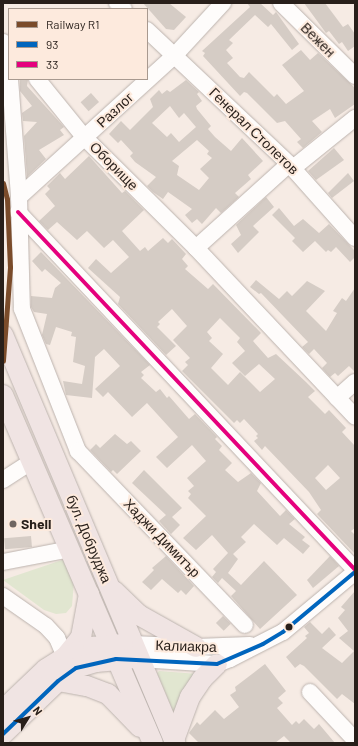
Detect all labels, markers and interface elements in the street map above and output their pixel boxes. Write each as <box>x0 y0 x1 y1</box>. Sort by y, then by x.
legend <box>8 8 148 80</box>
text: Railway R1 <box>46 17 99 31</box>
street label: Вежен <box>297 19 339 61</box>
text: 93 <box>46 37 58 51</box>
text: 33 <box>46 57 58 71</box>
street label: Генерал Столетов <box>206 84 302 178</box>
street label: Разлог <box>93 89 137 131</box>
street label: Оборище <box>86 138 142 194</box>
street label: бул. Добруджа <box>63 492 115 586</box>
street label: Хаджи Димитър <box>120 495 204 581</box>
place label: Shell <box>21 516 51 532</box>
marker: Shell <box>8 519 18 529</box>
unlabelled marker <box>284 622 294 632</box>
street label: Калиакра <box>155 637 217 655</box>
north arrow <box>8 698 48 738</box>
text: N <box>31 704 45 717</box>

